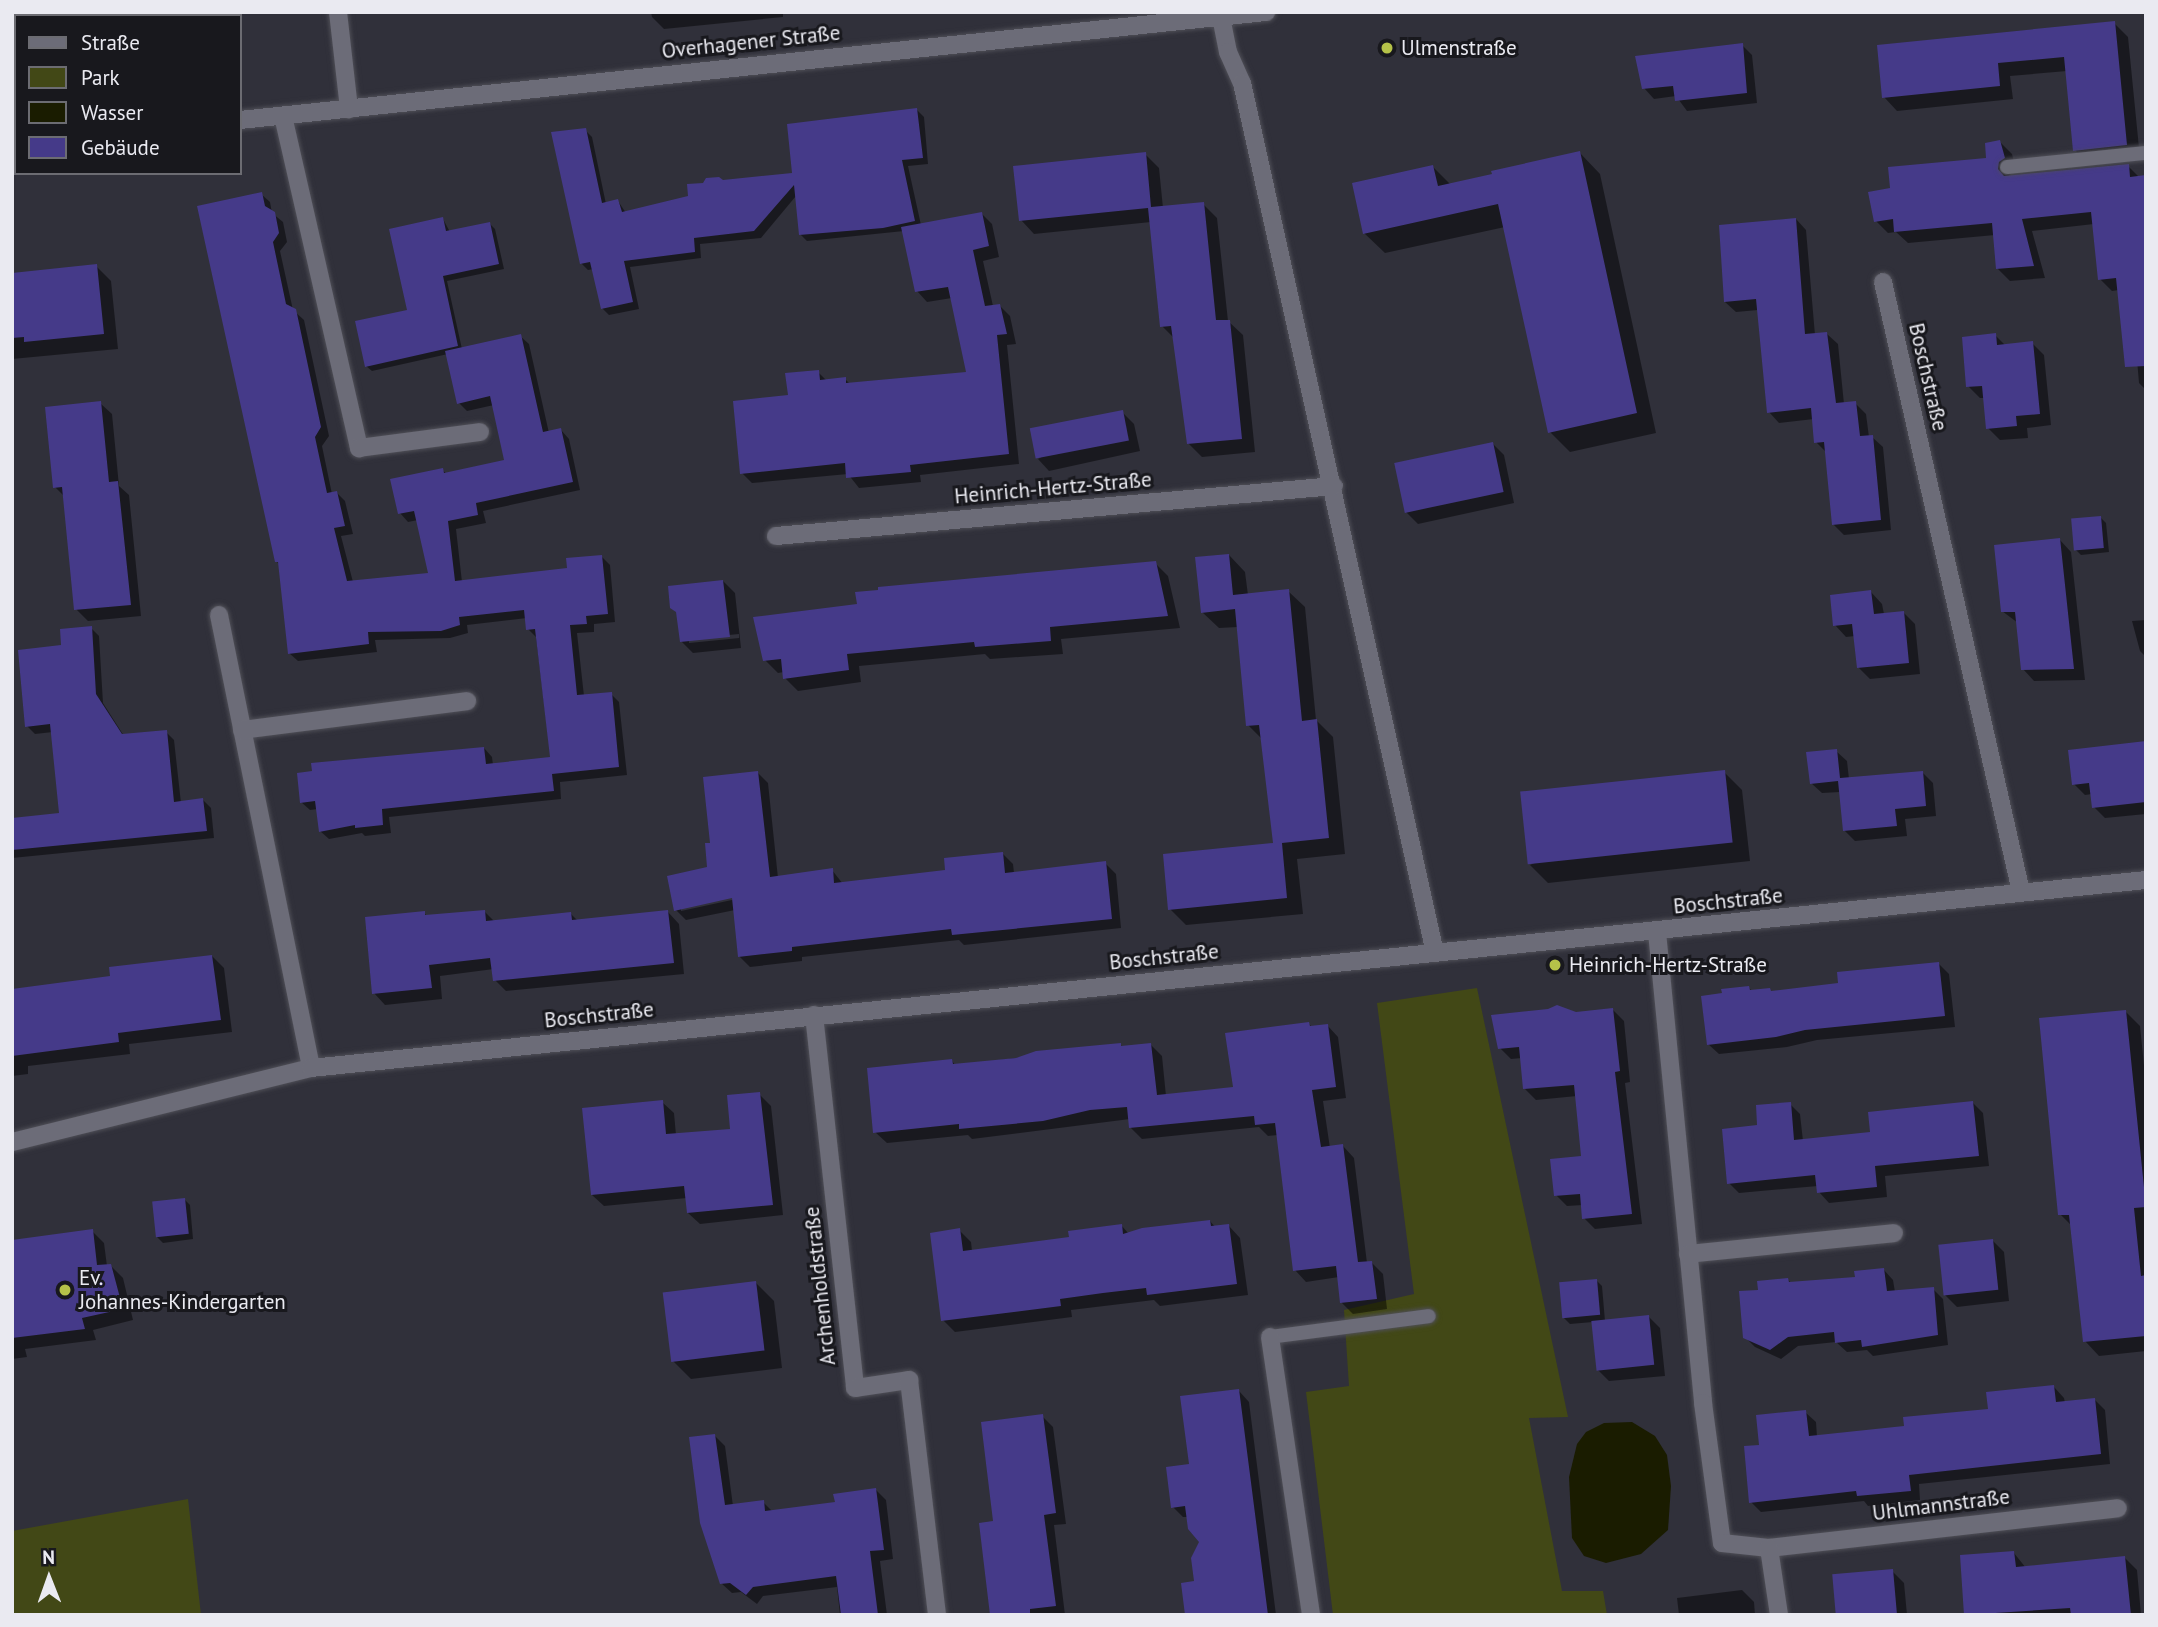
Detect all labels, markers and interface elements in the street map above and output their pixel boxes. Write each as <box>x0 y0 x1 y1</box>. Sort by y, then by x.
legend <box>14 14 242 175</box>
street label: Overhagener Straße <box>660 20 842 64</box>
text: Straße <box>81 29 140 56</box>
place label: Ulmenstraße <box>1401 35 1517 61</box>
marker: Ulmenstraße <box>1379 40 1395 56</box>
text: Park <box>81 64 120 91</box>
text: Wasser <box>81 99 143 126</box>
text: Gebäude <box>81 134 160 161</box>
street label: Boschstraße <box>1903 321 1953 433</box>
street label: Heinrich-Hertz-Straße <box>953 467 1153 509</box>
street label: Boschstraße <box>1672 883 1784 919</box>
street label: Boschstraße <box>1108 939 1220 975</box>
place label: Heinrich-Hertz-Straße <box>1569 952 1767 978</box>
marker: Heinrich-Hertz-Straße <box>1547 957 1563 973</box>
street label: Boschstraße <box>543 997 655 1033</box>
street label: Archenholdstraße <box>799 1205 841 1367</box>
place label: Ev. Johannes-Kindergarten <box>79 1265 286 1315</box>
marker: Ev. Johannes-Kindergarten <box>57 1282 73 1298</box>
street label: Uhlmannstraße <box>1871 1484 2011 1526</box>
north arrow <box>14 1543 84 1613</box>
text: N <box>42 1545 55 1569</box>

